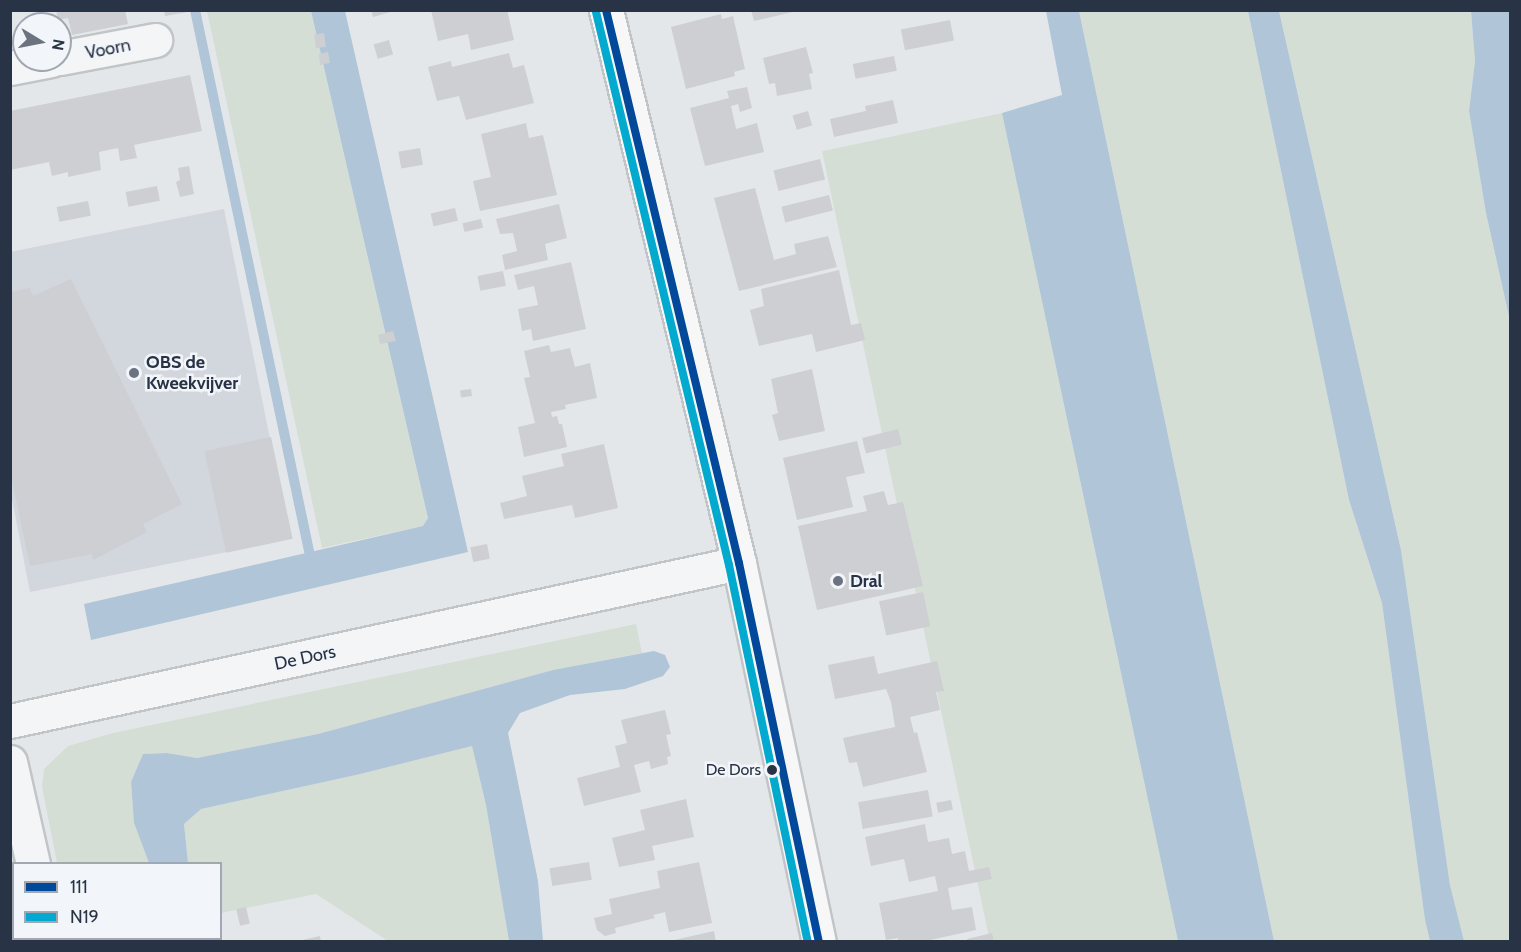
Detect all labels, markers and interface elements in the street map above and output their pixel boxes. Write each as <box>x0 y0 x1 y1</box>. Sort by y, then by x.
north arrow <box>12 12 72 72</box>
street label: Voorn <box>84 34 132 64</box>
text: N <box>48 38 69 52</box>
place label: OBS de Kweekvijver <box>146 352 238 394</box>
marker: OBS de Kweekvijver <box>127 366 141 380</box>
place label: Dral <box>850 570 882 592</box>
marker: Dral <box>831 574 845 588</box>
street label: De Dors <box>272 641 338 675</box>
place label: De Dors <box>706 760 761 780</box>
marker: De Dors <box>766 764 778 776</box>
legend <box>12 862 222 940</box>
text: 111 <box>70 876 88 898</box>
text: N19 <box>70 906 99 928</box>

